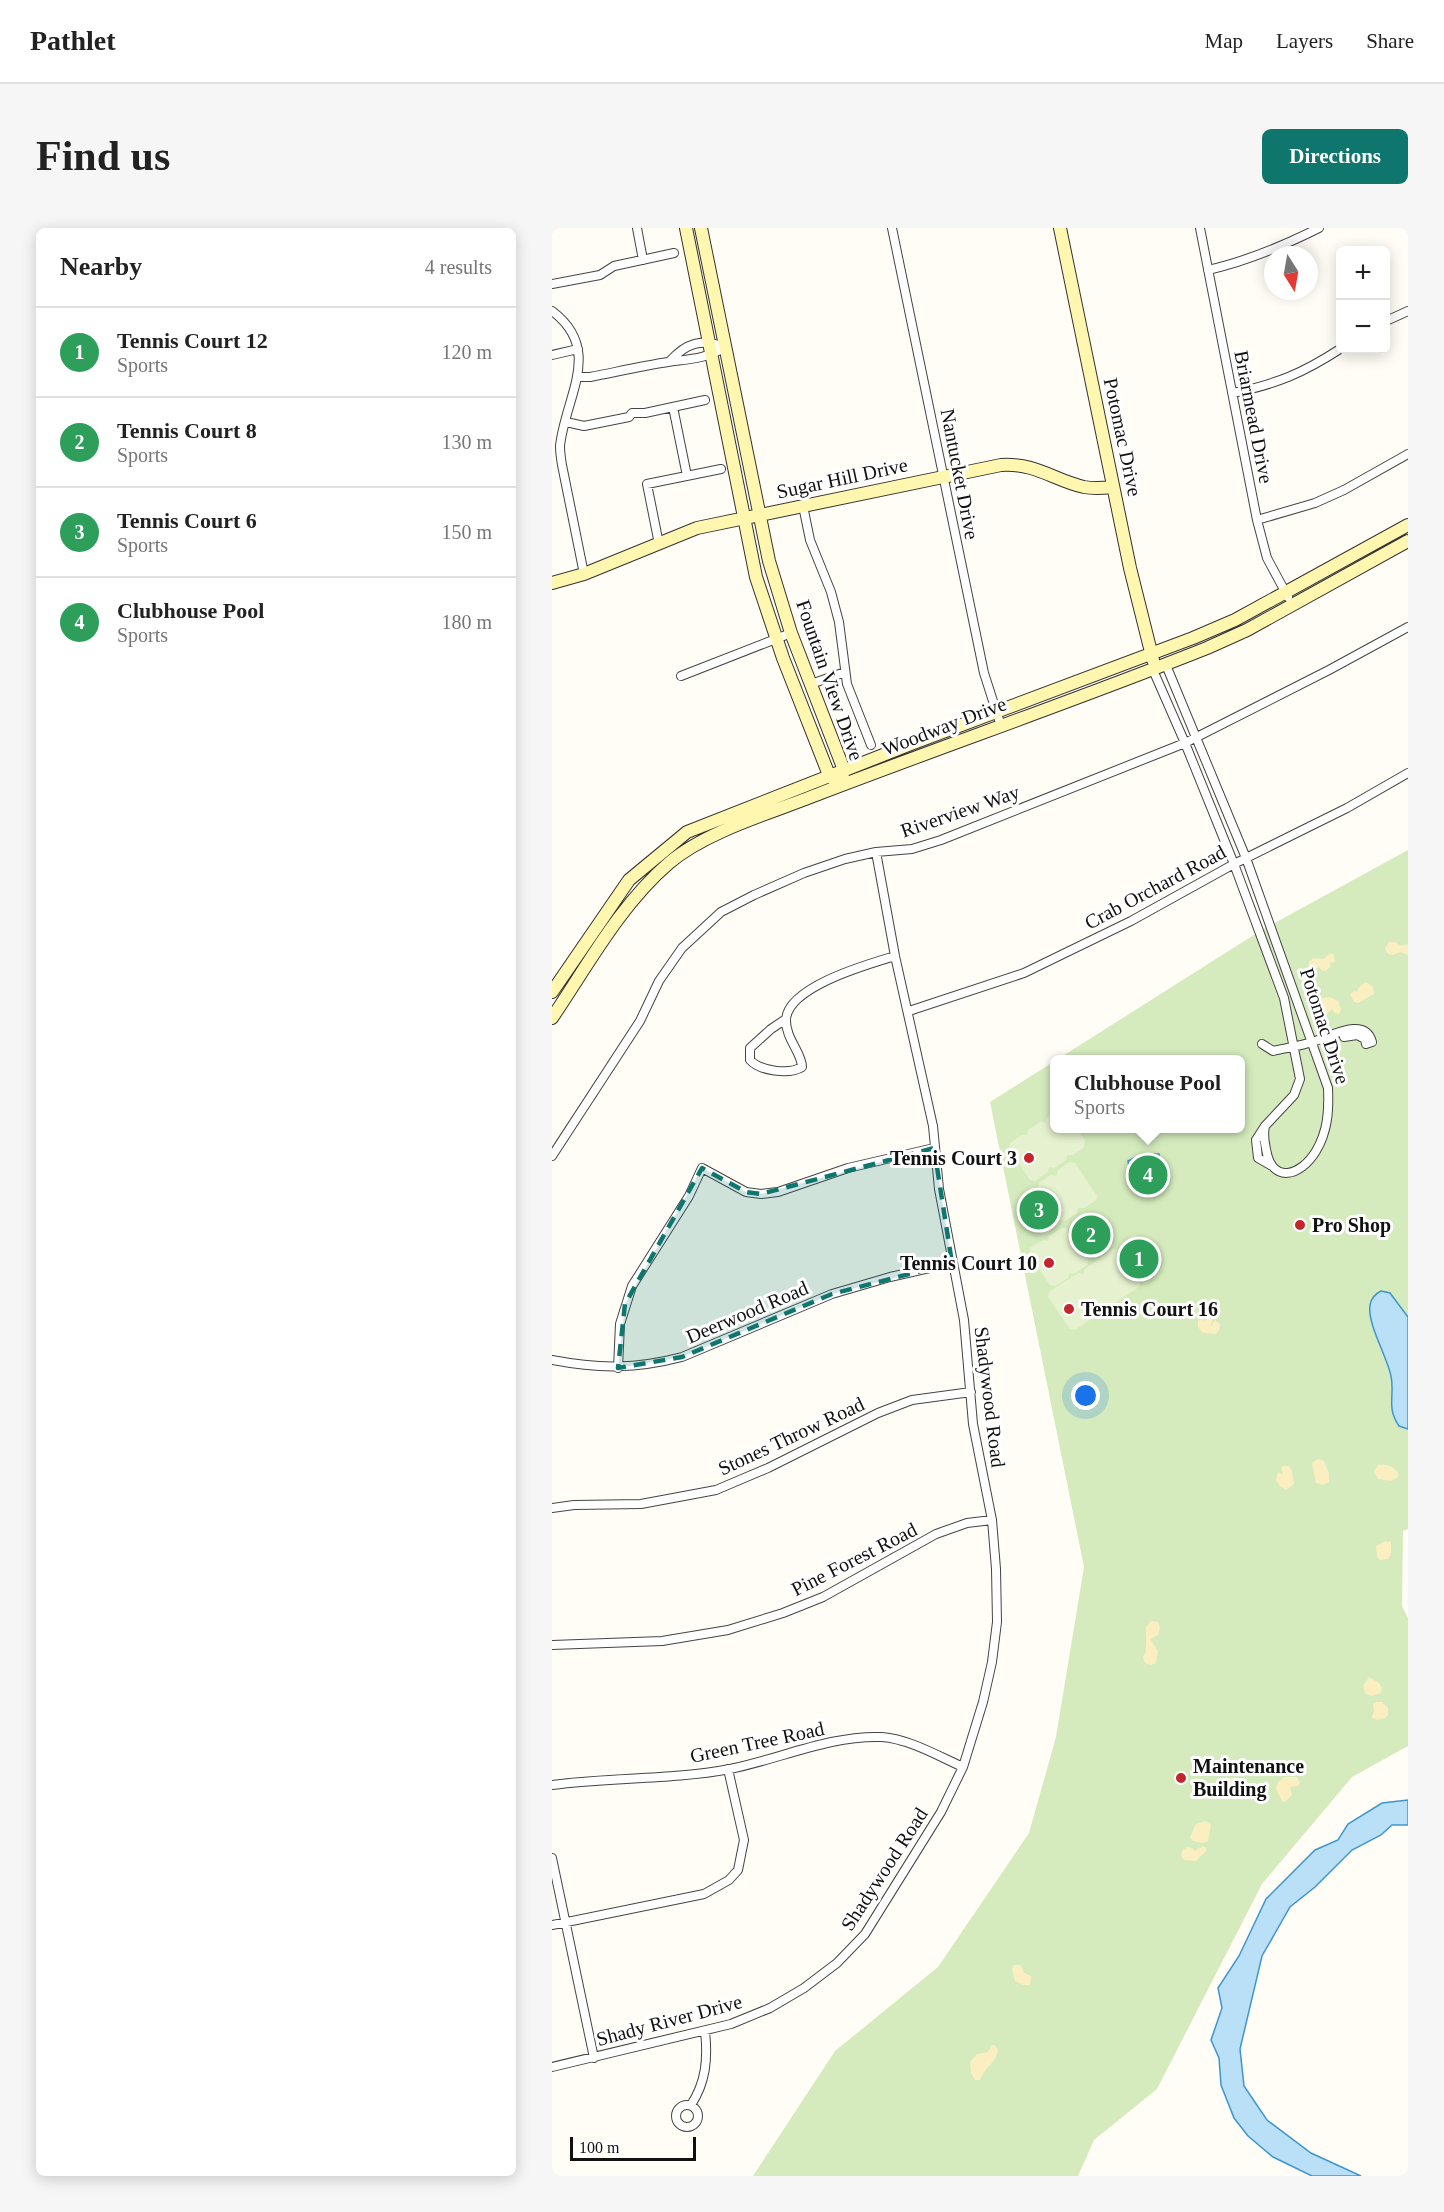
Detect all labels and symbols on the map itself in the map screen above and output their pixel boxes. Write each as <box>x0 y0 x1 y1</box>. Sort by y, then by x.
north arrow <box>1264 246 1318 300</box>
street label: Briarmead Drive <box>1230 349 1278 485</box>
street label: Potomac Drive <box>1100 376 1146 498</box>
street label: Nantucket Drive <box>937 407 983 541</box>
street label: Sugar Hill Drive <box>775 453 910 504</box>
street label: Fountain View Drive <box>792 597 868 763</box>
street label: Woodway Drive <box>879 692 1010 761</box>
street label: Riverview Way <box>898 780 1023 843</box>
street label: Crab Orchard Road <box>1081 841 1229 933</box>
street label: Potomac Drive <box>1296 965 1354 1087</box>
place label: Tennis Court 3 <box>890 1147 1017 1169</box>
marker: Tennis Court 3 <box>1022 1151 1036 1165</box>
pin: 4 <box>1128 1152 1168 1198</box>
pin: 3 <box>1020 1188 1058 1232</box>
pin: 2 <box>1072 1212 1110 1258</box>
place label: Pro Shop <box>1312 1214 1391 1237</box>
marker: Pro Shop <box>1293 1218 1307 1232</box>
pin: 1 <box>1120 1236 1158 1282</box>
place label: Tennis Court 10 <box>900 1252 1037 1274</box>
marker: Tennis Court 10 <box>1042 1256 1056 1270</box>
street label: Deerwood Road <box>683 1276 811 1348</box>
place label: Tennis Court 16 <box>1081 1298 1218 1320</box>
marker: Tennis Court 16 <box>1062 1302 1076 1316</box>
street label: Shadywood Road <box>969 1325 1010 1469</box>
your location <box>1071 1381 1100 1410</box>
street label: Stones Throw Road <box>715 1393 867 1479</box>
street label: Pine Forest Road <box>788 1518 920 1600</box>
street label: Green Tree Road <box>688 1717 826 1767</box>
place label: Maintenance Building <box>1193 1755 1304 1801</box>
marker: Maintenance Building <box>1174 1771 1188 1785</box>
street label: Shadywood Road <box>836 1804 933 1935</box>
street label: Shady River Drive <box>594 1990 745 2051</box>
scale bar <box>570 2134 696 2162</box>

